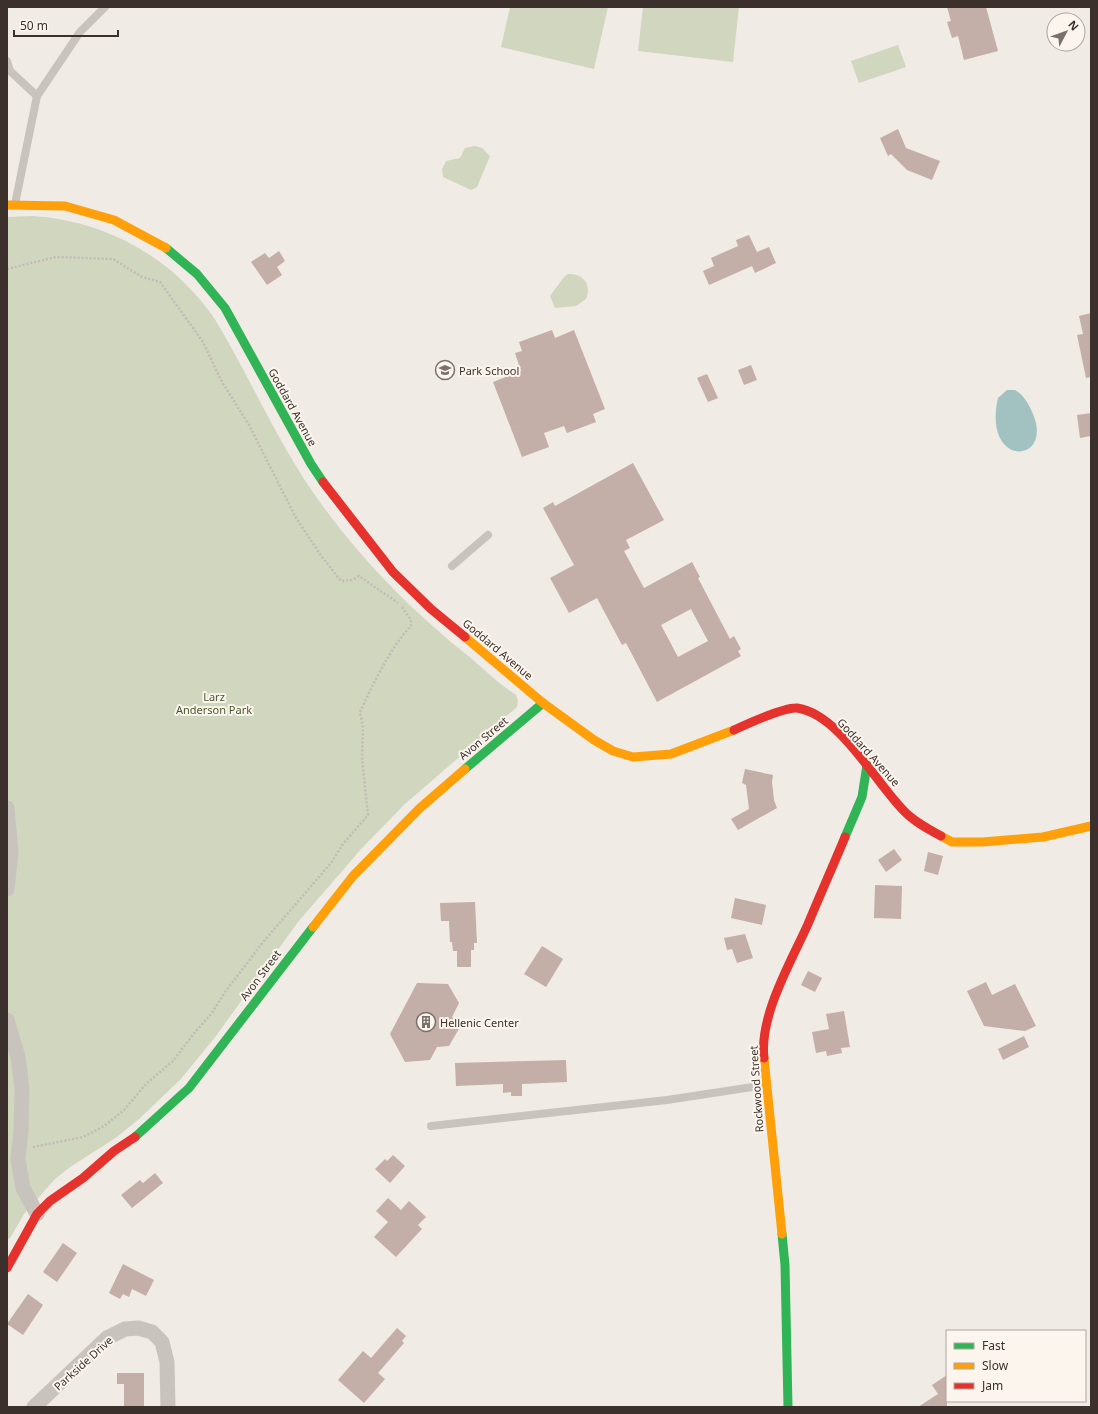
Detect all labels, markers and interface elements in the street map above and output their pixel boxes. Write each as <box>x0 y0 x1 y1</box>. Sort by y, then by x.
scale bar <box>14 12 118 38</box>
north arrow <box>1046 12 1086 52</box>
text: 50 m <box>20 17 48 34</box>
text: N <box>1065 17 1083 33</box>
school or university icon: Park School <box>434 359 456 381</box>
place label: Park School <box>459 363 519 378</box>
street label: Goddard Avenue <box>265 365 321 449</box>
street label: Goddard Avenue <box>460 615 536 683</box>
park label: Larz Anderson Park <box>176 689 252 717</box>
street label: Avon Street <box>455 713 511 763</box>
street label: Goddard Avenue <box>834 715 904 789</box>
street label: Avon Street <box>236 947 284 1003</box>
building icon: Hellenic Center <box>415 1011 437 1033</box>
place label: Hellenic Center <box>440 1015 519 1030</box>
street label: Rockwood Street <box>745 1045 767 1133</box>
legend <box>946 1330 1086 1402</box>
street label: Parkside Drive <box>50 1333 116 1393</box>
text: Fast <box>982 1337 1006 1354</box>
text: Slow <box>982 1357 1009 1374</box>
text: Jam <box>981 1377 1003 1394</box>

